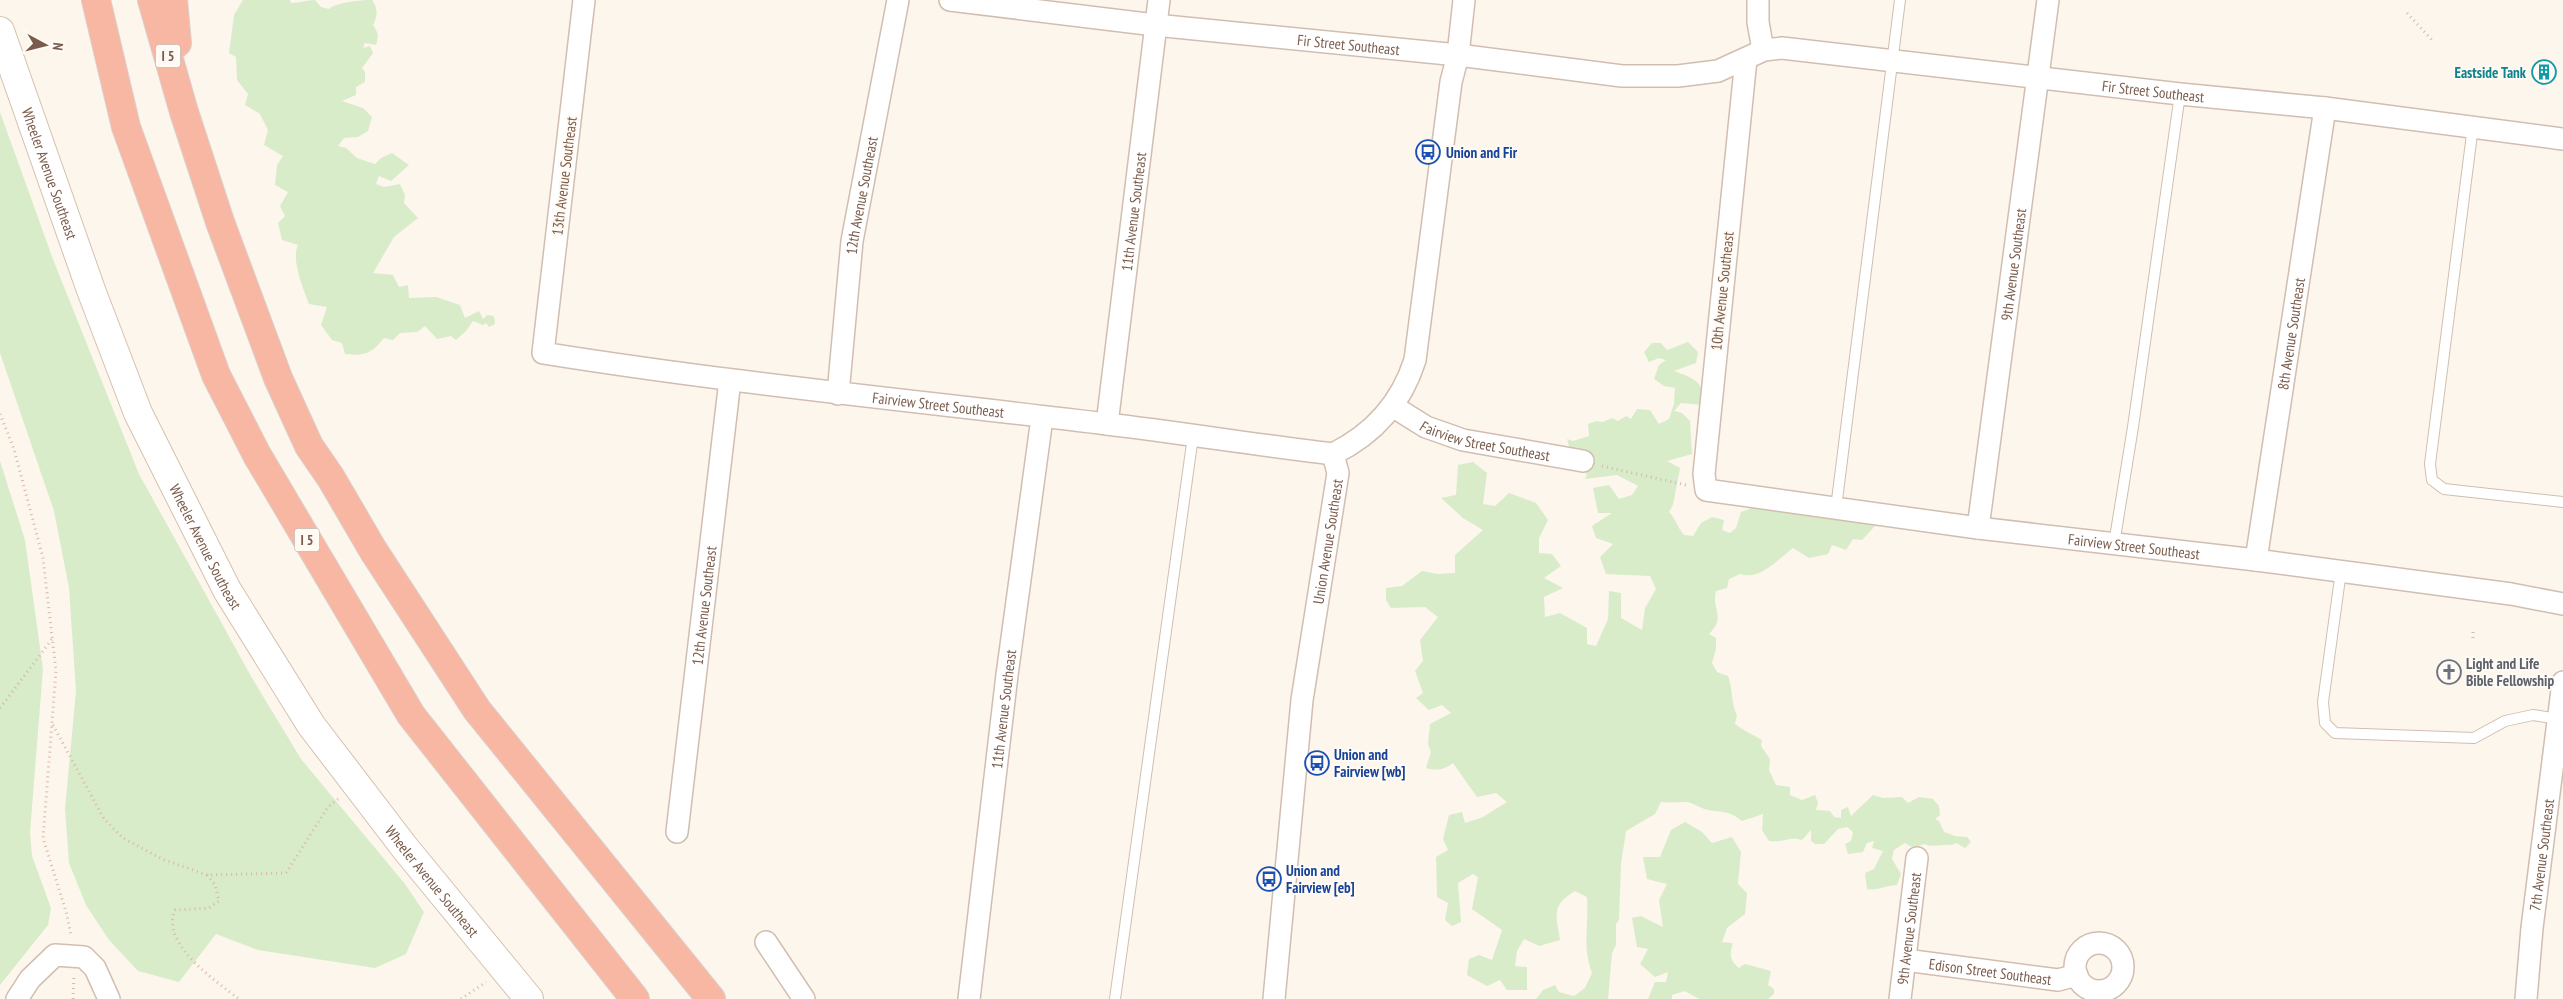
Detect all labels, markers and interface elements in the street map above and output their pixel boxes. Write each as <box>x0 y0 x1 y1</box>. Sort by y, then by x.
north arrow <box>20 20 70 70</box>
street label: Fir Street Southeast <box>1297 30 1401 59</box>
text: N <box>49 42 67 51</box>
road number: I 5 <box>156 44 180 68</box>
building icon: Eastside Tank <box>2531 59 2557 85</box>
place label: Eastside Tank <box>2454 63 2527 82</box>
street label: Fir Street Southeast <box>2101 76 2205 106</box>
street label: Wheeler Avenue Southeast <box>18 105 82 242</box>
street label: 13th Avenue Southeast <box>547 115 581 237</box>
street label: 12th Avenue Southeast <box>841 135 881 255</box>
bus stop icon: Union and Fir <box>1415 139 1441 165</box>
place label: Union and Fir <box>1446 143 1518 162</box>
street label: 11th Avenue Southeast <box>1116 151 1150 272</box>
street label: 9th Avenue Southeast <box>1996 207 2030 322</box>
street label: 10th Avenue Southeast <box>1706 231 1738 351</box>
street label: 8th Avenue Southeast <box>2273 276 2308 391</box>
street label: Fairview Street Southeast <box>871 387 1005 421</box>
street label: Fairview Street Southeast <box>1417 416 1552 465</box>
street label: Union Avenue Southeast <box>1308 477 1346 605</box>
street label: Wheeler Avenue Southeast <box>166 481 246 613</box>
road number: I 5 <box>294 528 320 552</box>
street label: Fairview Street Southeast <box>2067 529 2201 563</box>
street label: 12th Avenue Southeast <box>687 545 720 666</box>
street label: 11th Avenue Southeast <box>987 648 1020 770</box>
place label: Light and Life Bible Fellowship <box>2466 654 2554 690</box>
church icon: Light and Life Bible Fellowship <box>2436 659 2462 685</box>
place label: Union and Fairview [wb] <box>1334 745 1405 781</box>
bus stop icon: Union and Fairview [wb] <box>1304 750 1330 776</box>
street label: 7th Avenue Southeast <box>2525 798 2558 912</box>
street label: Wheeler Avenue Southeast <box>381 821 483 941</box>
place label: Union and Fairview [eb] <box>1286 861 1355 897</box>
bus stop icon: Union and Fairview [eb] <box>1256 866 1282 892</box>
street label: 9th Avenue Southeast <box>1892 871 1925 986</box>
street label: Edison Street Southeast <box>1928 954 2053 989</box>

